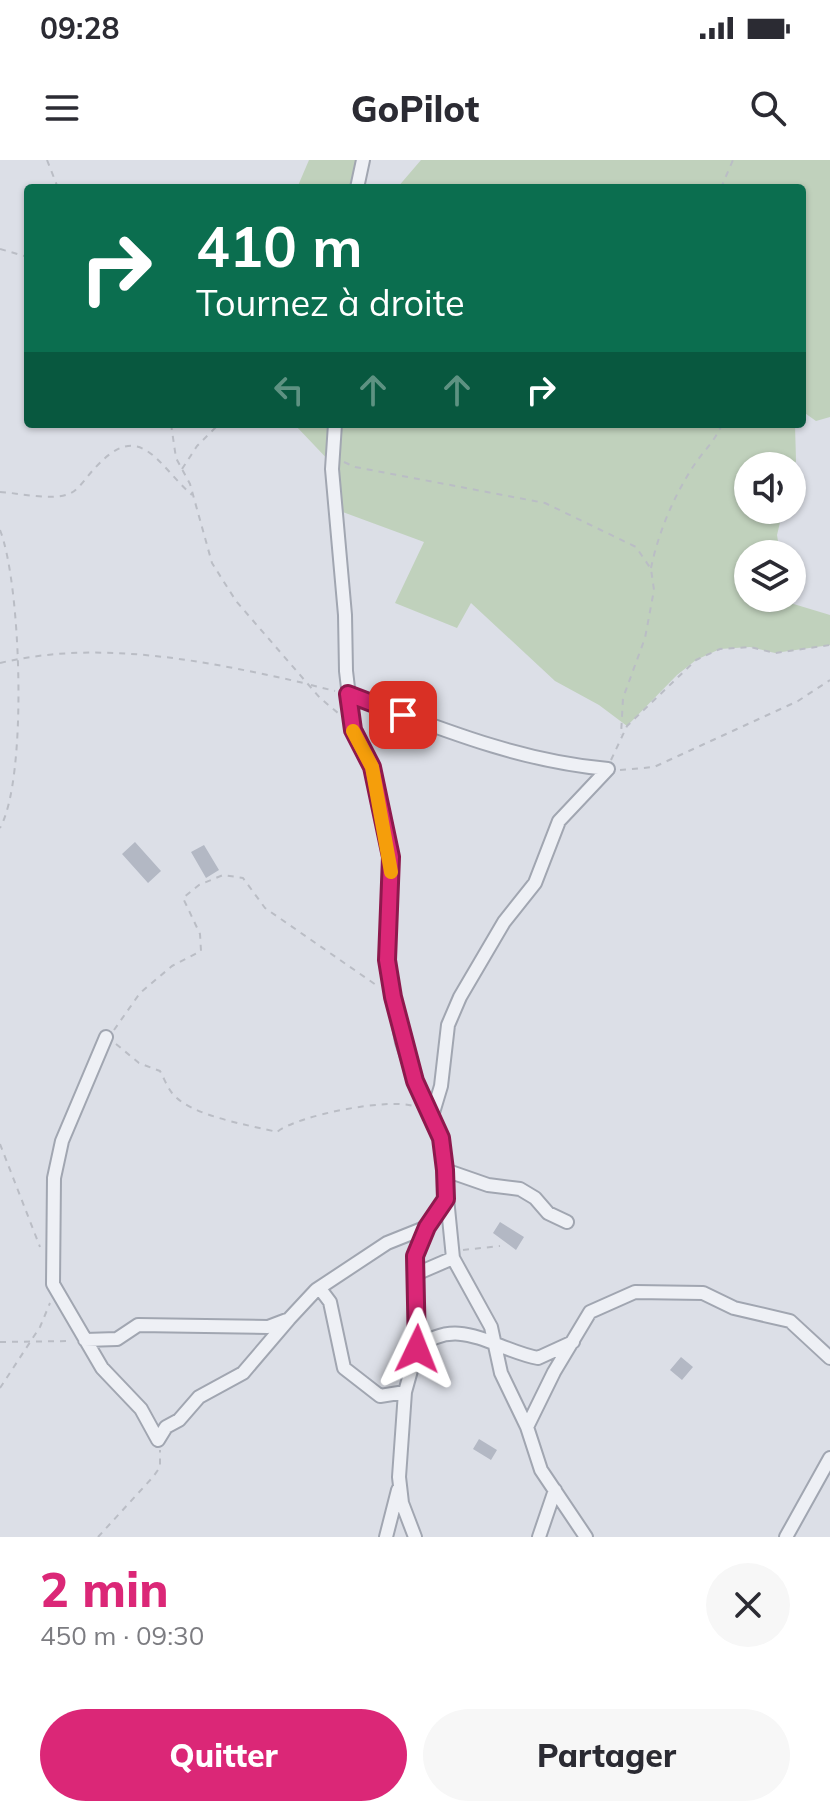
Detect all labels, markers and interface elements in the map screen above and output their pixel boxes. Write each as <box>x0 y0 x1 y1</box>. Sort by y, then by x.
text: 09:28 <box>40 9 119 47</box>
icon: menu <box>40 86 84 130</box>
text: GoPilot <box>351 86 479 131</box>
icon: search <box>746 86 790 130</box>
text: 410 m <box>196 211 363 281</box>
icon: right <box>64 216 168 320</box>
text: Tournez à droite <box>196 280 465 325</box>
icon: left <box>267 368 311 412</box>
icon: ahead <box>351 368 395 412</box>
icon: ahead <box>435 368 479 412</box>
icon: right <box>519 368 563 412</box>
map controls <box>734 452 806 612</box>
button: sound <box>734 452 806 524</box>
button: layers <box>734 540 806 612</box>
pin <box>369 681 437 749</box>
icon: arrive <box>381 693 425 737</box>
position arrow <box>375 1307 459 1391</box>
text: 2 min <box>40 1559 169 1619</box>
button: close <box>706 1563 790 1647</box>
text: 450 m · 09:30 <box>40 1619 204 1652</box>
button: Quitter <box>40 1709 407 1801</box>
button: Partager <box>423 1709 790 1801</box>

